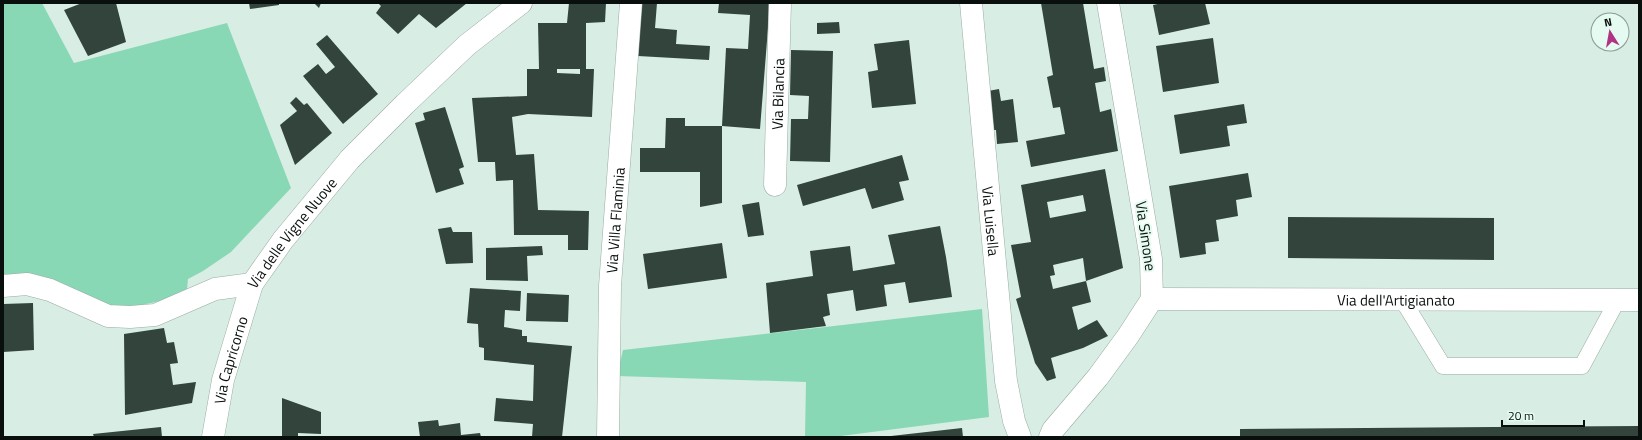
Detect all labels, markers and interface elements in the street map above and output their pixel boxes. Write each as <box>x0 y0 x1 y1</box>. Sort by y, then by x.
north arrow <box>1590 12 1630 52</box>
text: N <box>1603 14 1613 31</box>
street label: Via Bilancia <box>765 57 790 130</box>
street label: Via Villa Flaminia <box>599 166 630 274</box>
street label: Via delle Vigne Nuove <box>241 172 342 293</box>
street label: Via Luisella <box>977 185 1006 258</box>
street label: Via Simone <box>1130 200 1162 272</box>
street label: Via dell'Artigianato <box>1337 288 1455 311</box>
street label: Via Capricorno <box>208 313 253 406</box>
scale bar <box>1502 402 1584 428</box>
text: 20 m <box>1508 406 1534 425</box>

